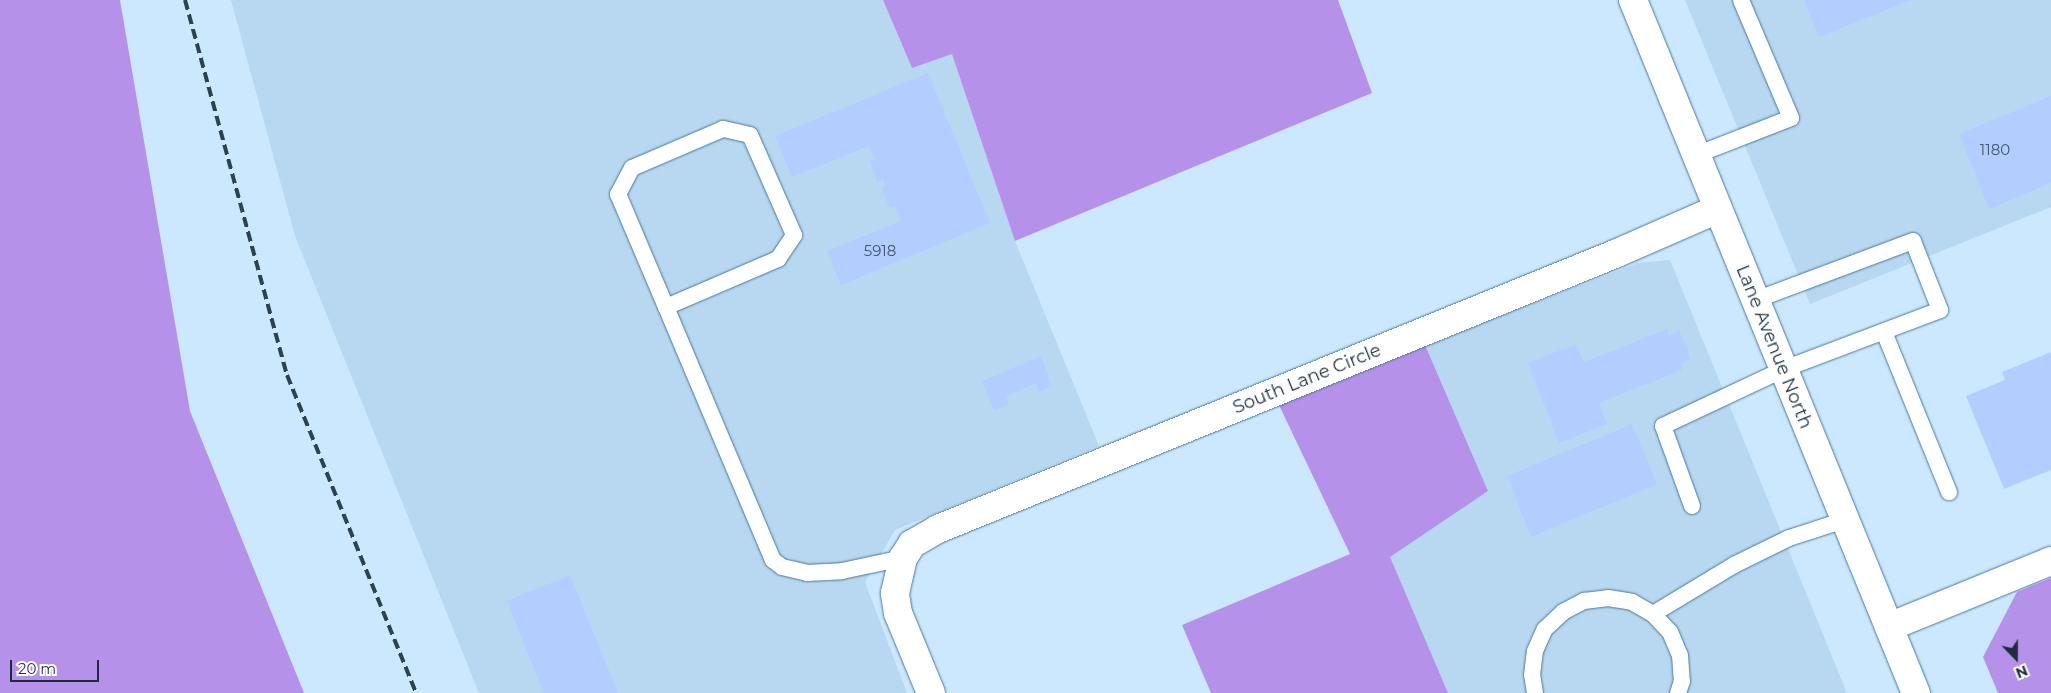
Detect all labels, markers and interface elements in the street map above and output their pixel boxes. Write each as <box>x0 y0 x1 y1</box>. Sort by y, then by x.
house number: 1180 <box>1980 141 2010 159</box>
house number: 5918 <box>864 242 896 260</box>
street label: Lane Avenue North <box>1731 262 1817 432</box>
street label: South Lane Circle <box>1230 339 1384 419</box>
north arrow <box>1991 633 2041 683</box>
scale bar <box>12 650 101 682</box>
text: 20 m <box>18 659 56 678</box>
text: N <box>2013 661 2030 682</box>

